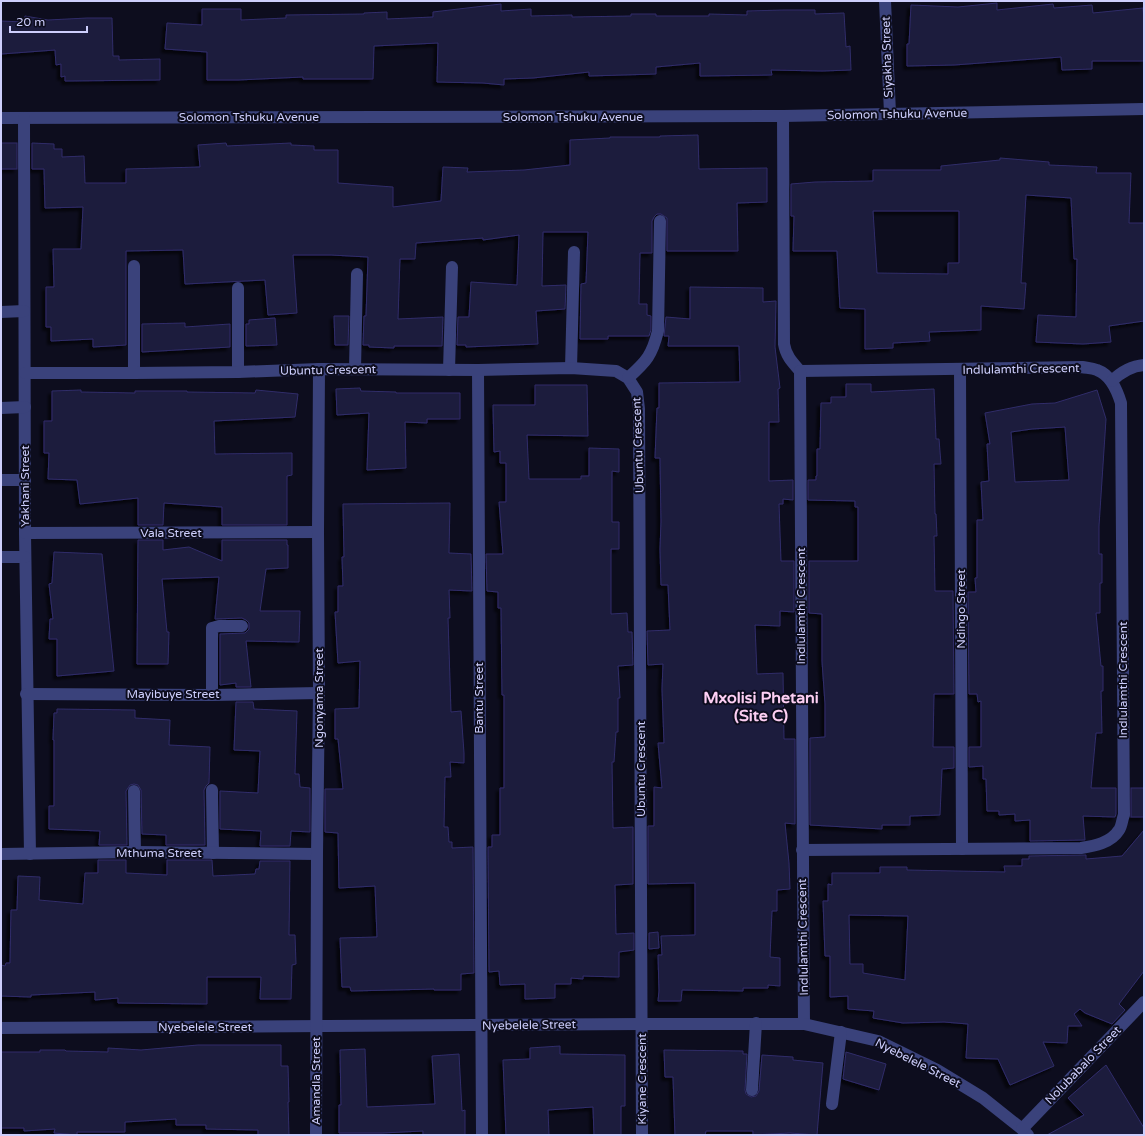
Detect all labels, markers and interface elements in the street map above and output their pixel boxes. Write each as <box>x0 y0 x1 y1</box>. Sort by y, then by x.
scale bar <box>10 8 87 34</box>
text: 20 m <box>16 15 45 29</box>
street label: Siyakha Street <box>879 16 895 98</box>
street label: Solomon Tshuku Avenue <box>827 106 967 122</box>
street label: Solomon Tshuku Avenue <box>179 110 319 124</box>
street label: Solomon Tshuku Avenue <box>503 110 643 124</box>
street label: Indlulamthi Crescent <box>962 361 1080 377</box>
street label: Ubuntu Crescent <box>280 362 377 378</box>
street label: Ubuntu Crescent <box>629 396 647 493</box>
street label: Yakhani Street <box>18 445 32 527</box>
street label: Vala Street <box>140 526 202 540</box>
street label: Indlulamthi Crescent <box>794 547 808 665</box>
street label: Ndingo Street <box>954 569 968 649</box>
street label: Indlulamthi Crescent <box>1116 621 1130 739</box>
street label: Ngonyama Street <box>312 648 326 748</box>
street label: Bantu Street <box>472 662 486 734</box>
street label: Mayibuye Street <box>126 687 220 701</box>
district label: Mxolisi Phetani (Site C) <box>703 688 819 726</box>
street label: Ubuntu Crescent <box>634 721 648 817</box>
street label: Mthuma Street <box>116 846 202 860</box>
street label: Indlulamthi Crescent <box>795 878 811 996</box>
street label: Nyebelele Street <box>482 1017 577 1033</box>
street label: Nyebelele Street <box>158 1020 252 1034</box>
street label: Nolubabalo Street <box>1042 1023 1124 1107</box>
street label: Kiyane Crescent <box>635 1033 649 1125</box>
street label: Nyebelele Street <box>873 1035 963 1091</box>
street label: Amandla Street <box>309 1036 323 1125</box>

